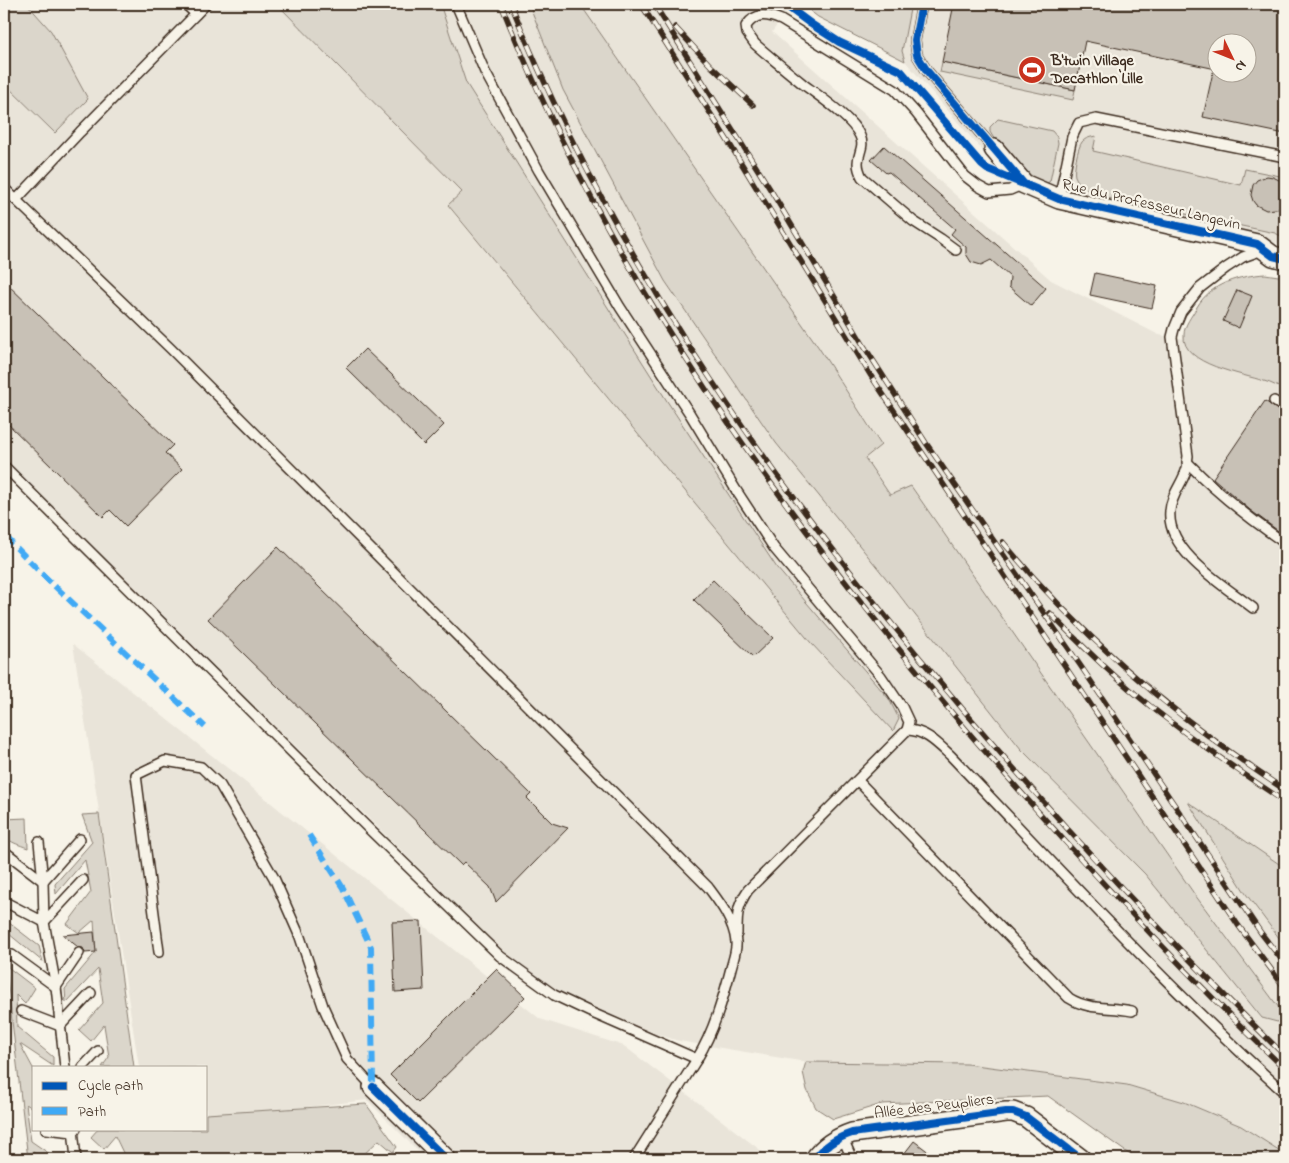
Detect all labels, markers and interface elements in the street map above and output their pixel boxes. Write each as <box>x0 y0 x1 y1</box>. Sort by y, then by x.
north arrow <box>1206 32 1256 82</box>
place label: B'twin Village Decathlon Lille <box>1050 49 1144 91</box>
sports icon: B'twin Village Decathlon Lille <box>1017 55 1047 85</box>
text: N <box>1230 55 1251 76</box>
street label: Rue du Professeur Langevin <box>1059 173 1243 237</box>
legend <box>32 1066 208 1130</box>
text: Cycle path <box>78 1075 143 1098</box>
street label: Allée des Peupliers <box>873 1088 995 1126</box>
text: Path <box>78 1101 106 1123</box>

